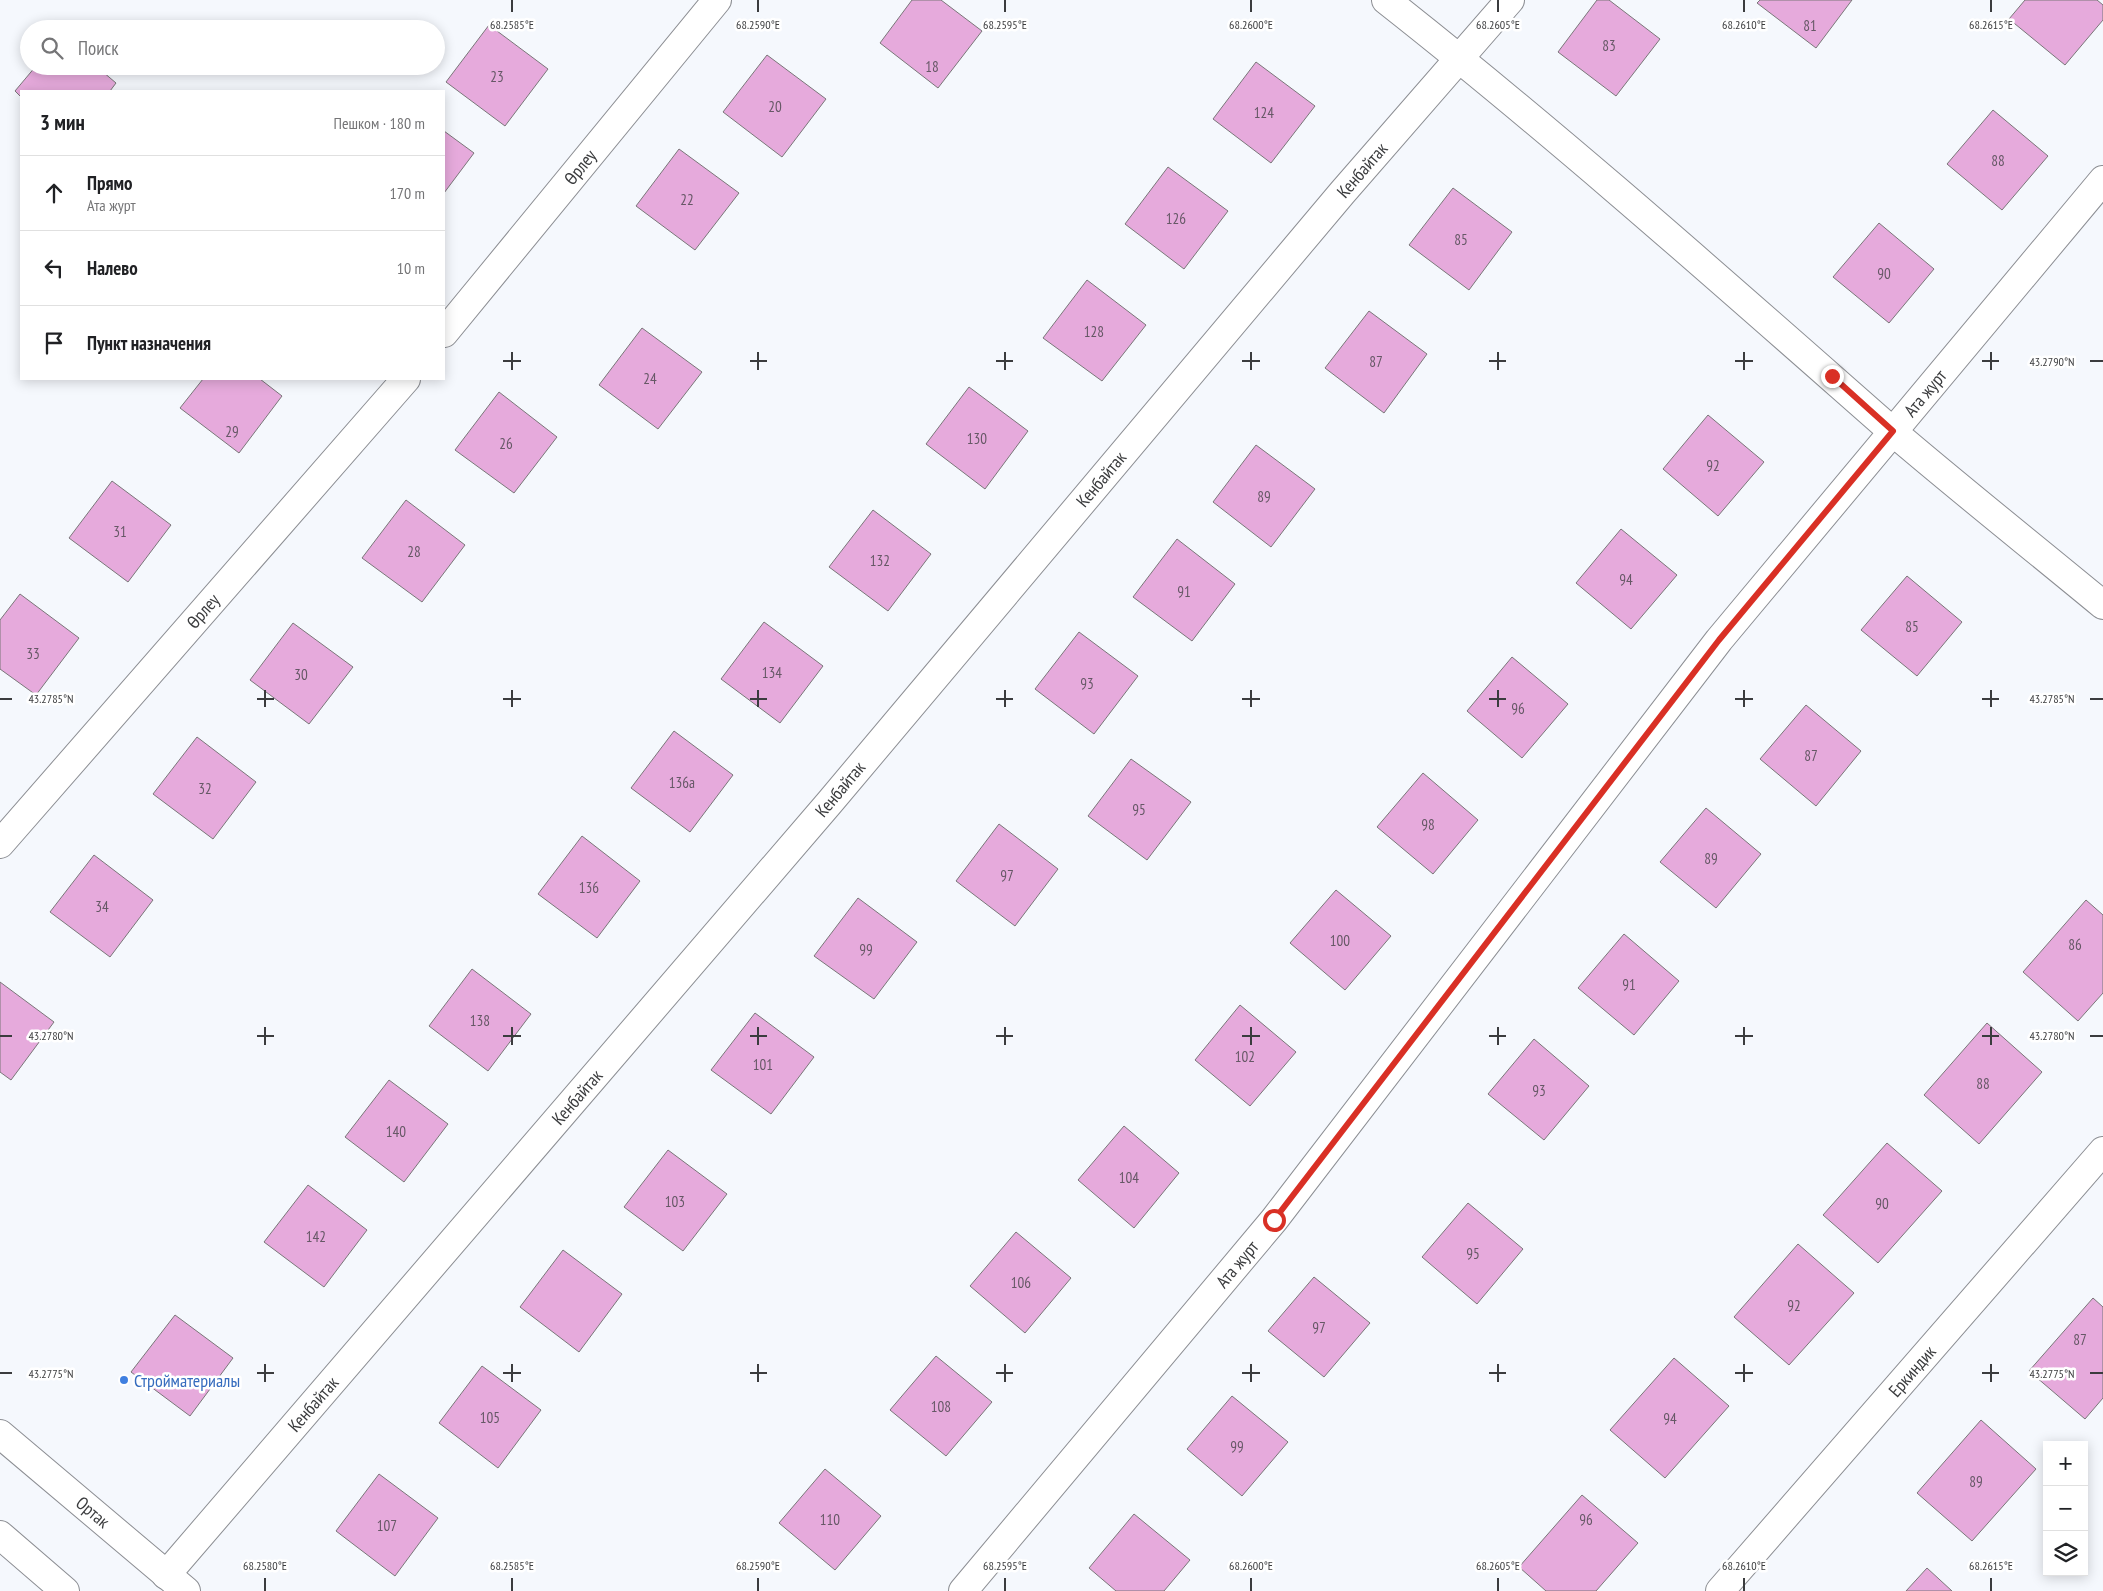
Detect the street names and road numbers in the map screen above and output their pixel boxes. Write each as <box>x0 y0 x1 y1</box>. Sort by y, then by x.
street label: Кенбайтак <box>1332 138 1392 202</box>
street label: Өрлеу <box>559 144 601 189</box>
street label: Ата журт <box>1899 364 1952 421</box>
street label: Кенбайтак <box>1071 446 1131 512</box>
street label: Өрлеу <box>182 589 225 633</box>
street label: Кенбайтак <box>810 756 870 822</box>
street label: Кенбайтак <box>547 1065 607 1129</box>
street label: Ата журт <box>1211 1235 1264 1292</box>
street label: Еркиндик <box>1883 1340 1941 1402</box>
street label: Кенбайтак <box>283 1372 343 1436</box>
street label: Ортак <box>71 1491 115 1533</box>

